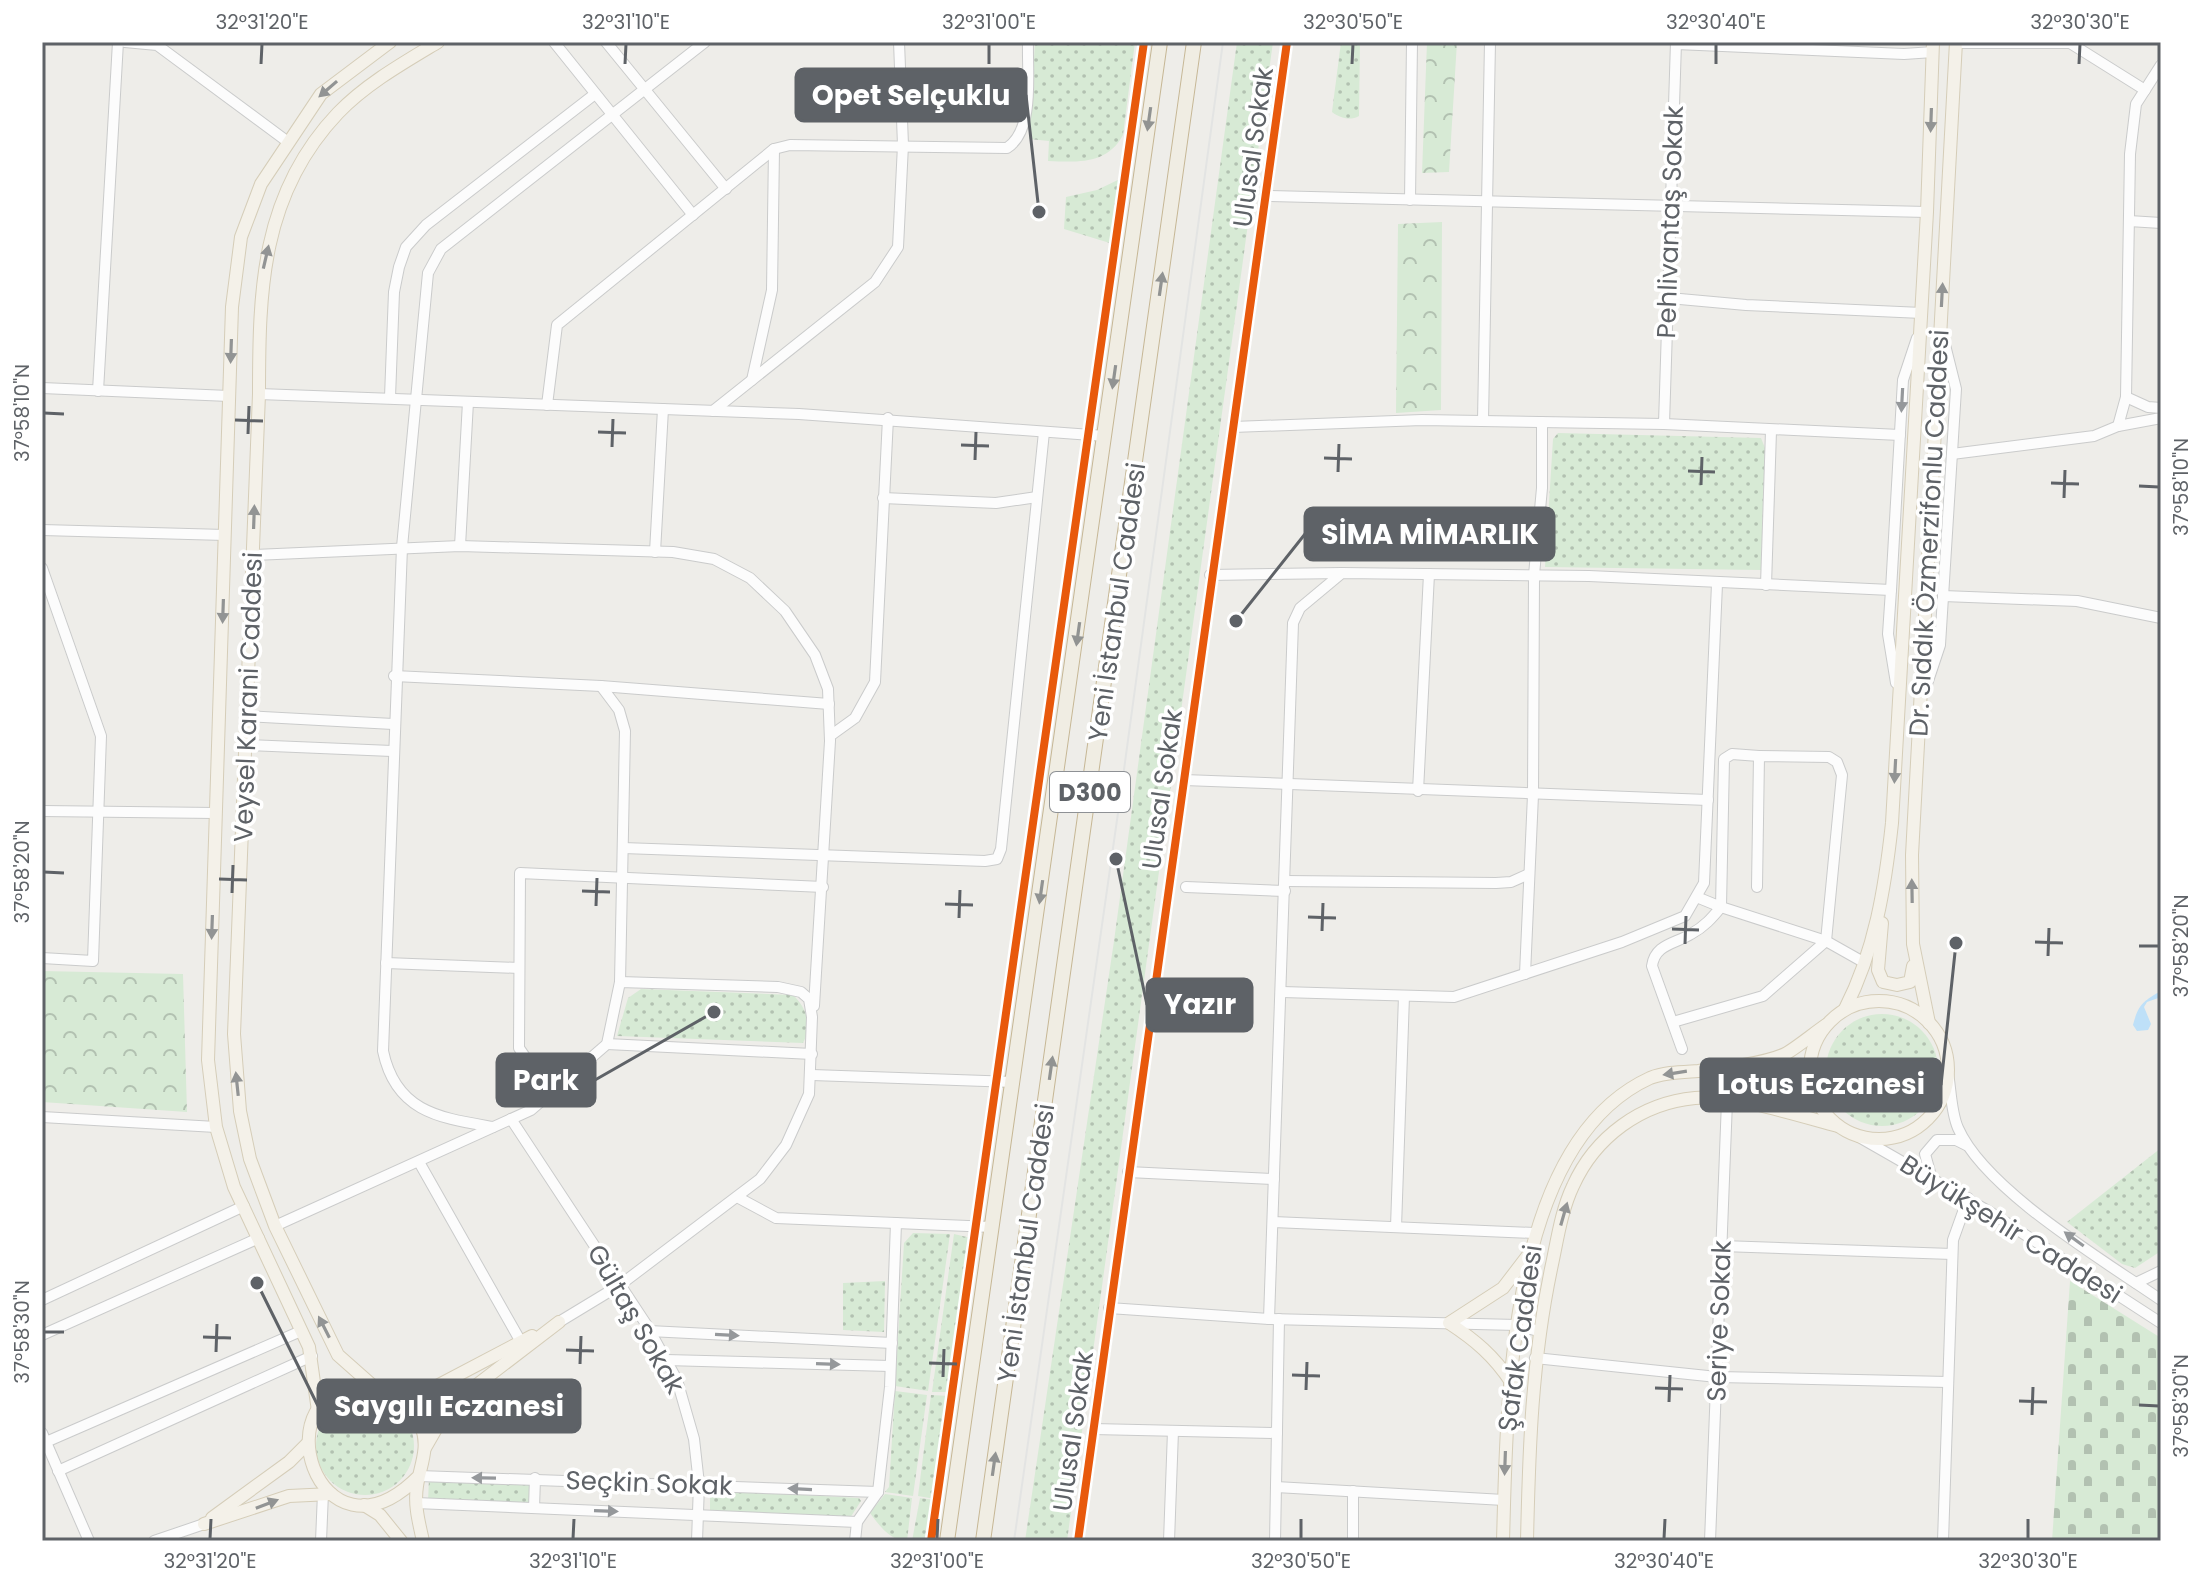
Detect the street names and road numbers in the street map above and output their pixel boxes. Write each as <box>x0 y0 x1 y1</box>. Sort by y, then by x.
street label: Ulusal Sokak <box>1224 64 1282 229</box>
street label: Pehlivantaş Sokak <box>1648 104 1692 339</box>
street label: Dr. Sıddık Özmerzifonlu Caddesi <box>1900 328 1958 738</box>
street label: Yeni İstanbul Caddesi <box>1080 460 1154 744</box>
street label: Veysel Karani Caddesi <box>225 551 271 843</box>
street label: Ulusal Sokak <box>1133 706 1191 871</box>
road number: D300 <box>1050 772 1130 812</box>
street label: Yeni İstanbul Caddesi <box>989 1101 1063 1385</box>
street label: Büyükşehir Caddesi <box>1893 1146 2129 1312</box>
street label: Gültaş Sokak <box>579 1238 694 1401</box>
street label: Seriye Sokak <box>1698 1239 1740 1402</box>
street label: Şafak Caddesi <box>1489 1242 1551 1434</box>
street label: Ulusal Sokak <box>1044 1348 1102 1513</box>
street label: Seçkin Sokak <box>565 1462 734 1504</box>

